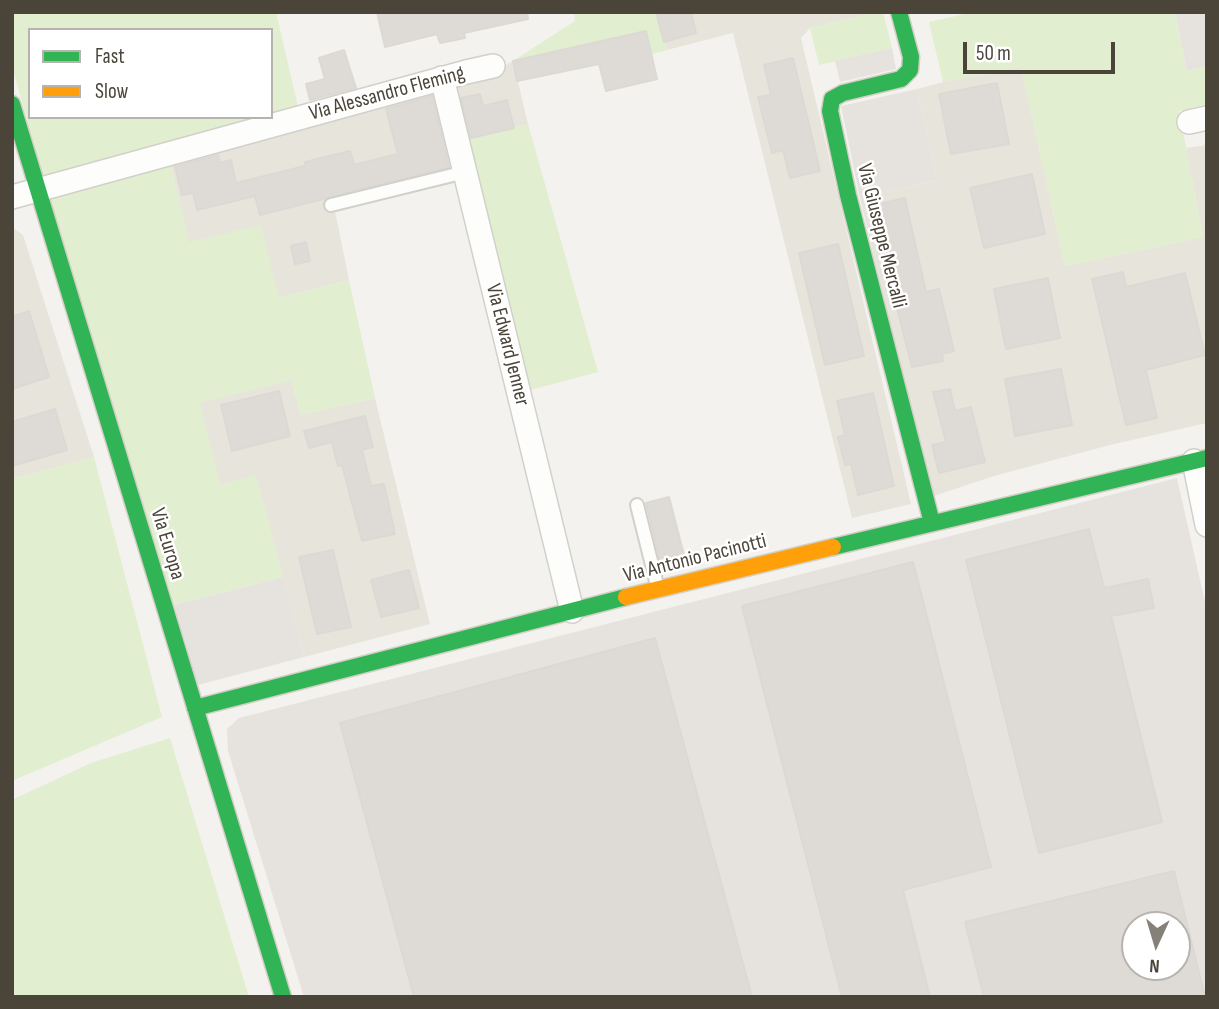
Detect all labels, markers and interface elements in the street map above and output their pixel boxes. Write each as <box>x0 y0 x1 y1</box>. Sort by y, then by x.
legend <box>28 28 273 119</box>
scale bar <box>967 28 1119 72</box>
text: 50 m <box>976 41 1011 66</box>
text: Fast <box>95 44 125 69</box>
street label: Via Alessandro Fleming <box>307 61 467 127</box>
text: Slow <box>95 79 128 104</box>
street label: Via Giuseppe Mercalli <box>851 161 911 311</box>
street label: Via Edward Jenner <box>480 281 534 409</box>
street label: Via Europa <box>144 505 190 583</box>
street label: Via Antonio Pacinotti <box>621 529 769 589</box>
north arrow <box>1121 911 1191 981</box>
text: N <box>1149 954 1161 977</box>

